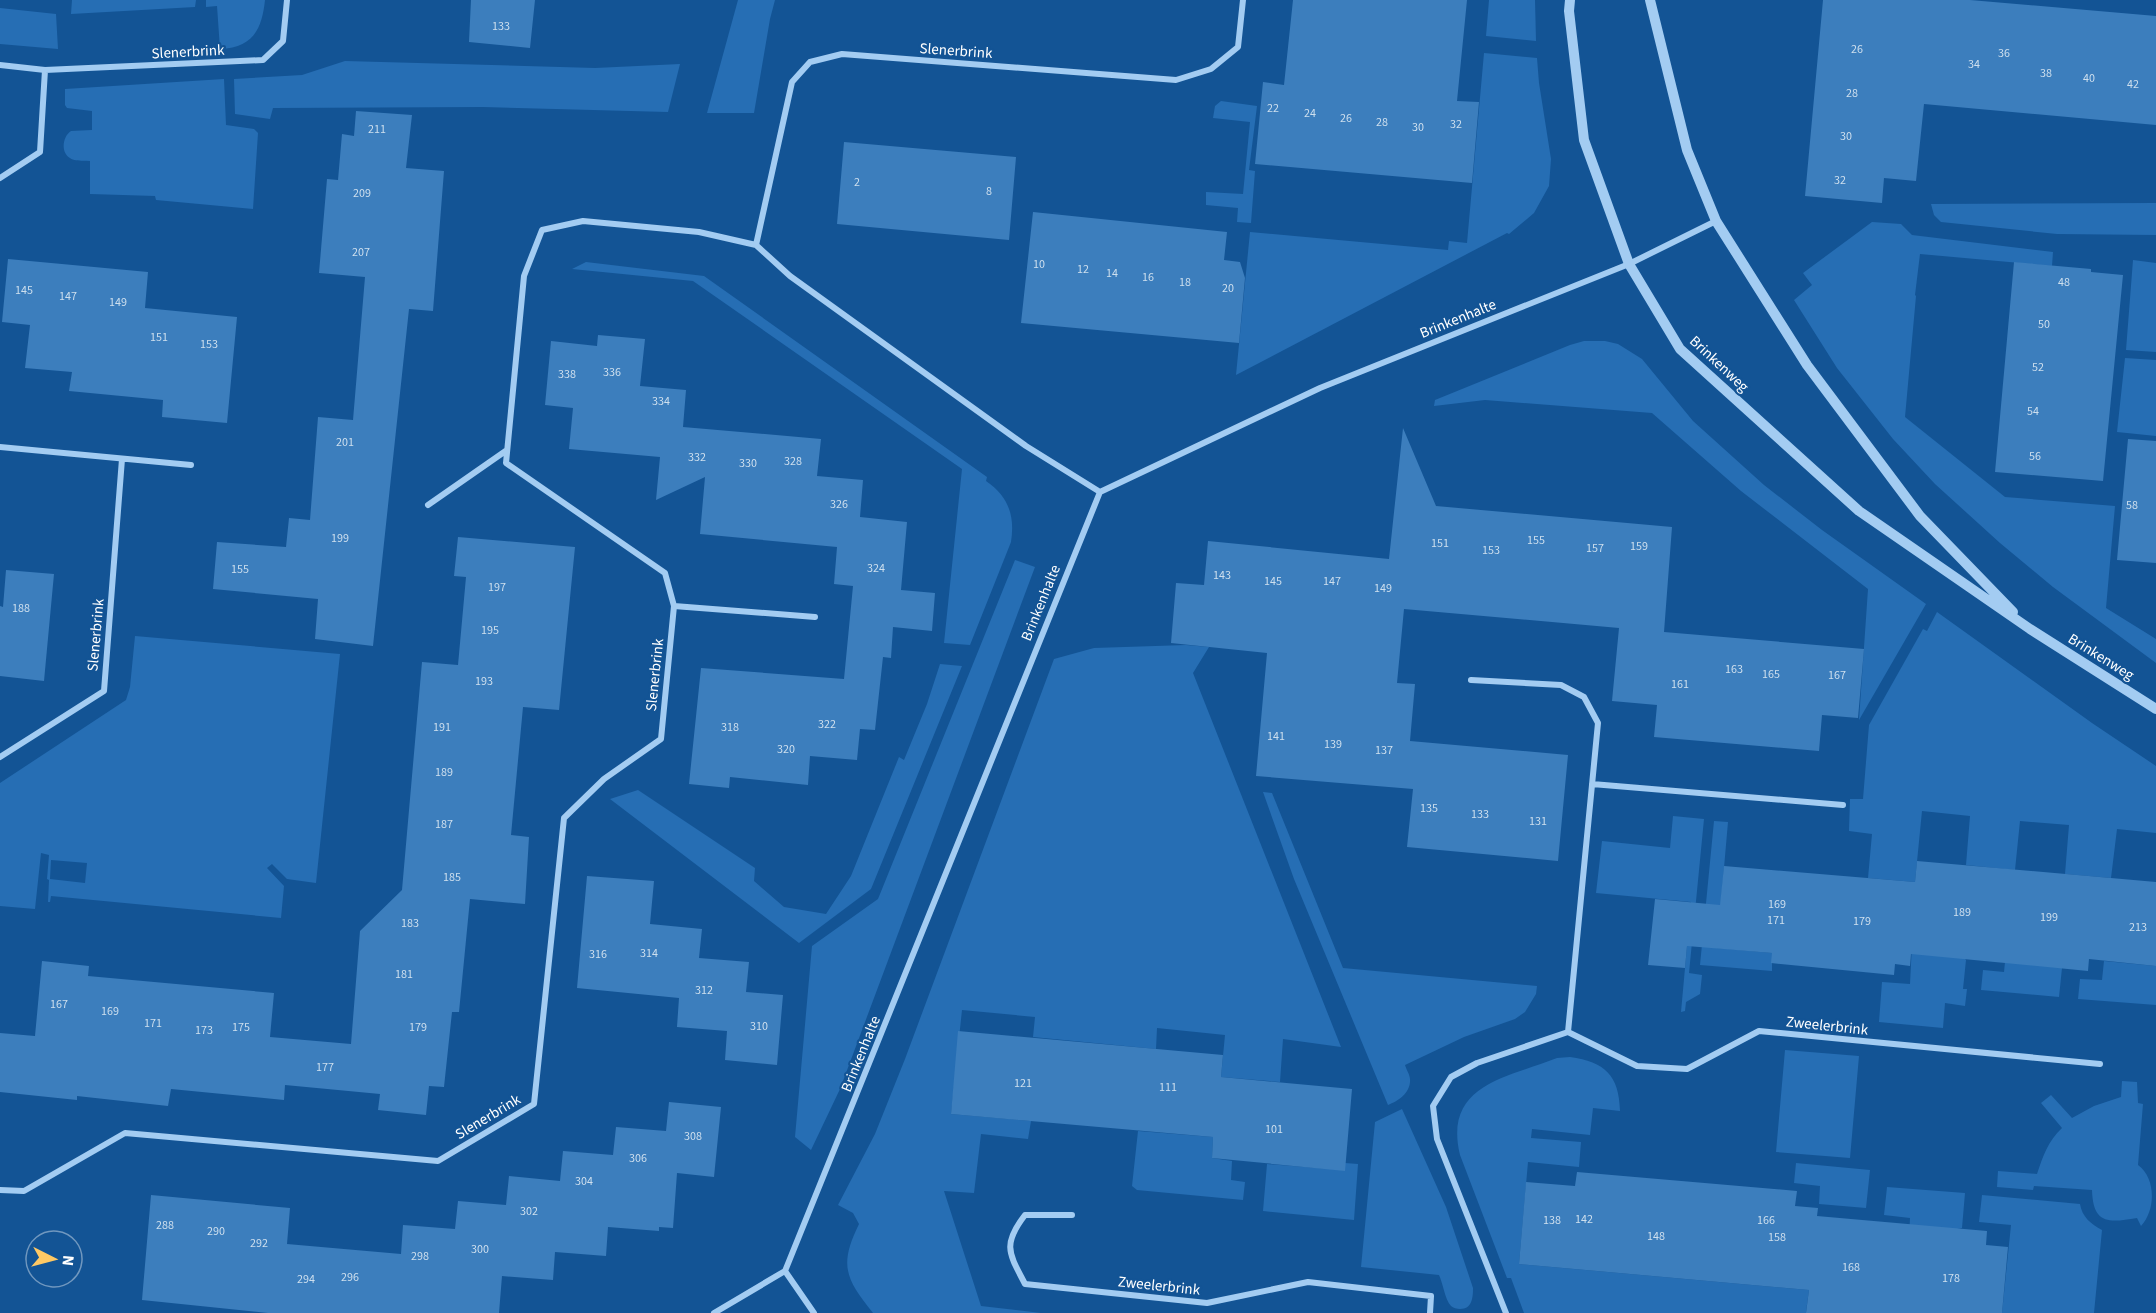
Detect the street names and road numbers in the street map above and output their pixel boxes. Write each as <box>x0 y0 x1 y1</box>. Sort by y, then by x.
street label: Slenerbrink <box>919 38 994 64</box>
street label: Slenerbrink <box>151 40 226 64</box>
street label: Brinkenhalte <box>1417 294 1499 344</box>
street label: Brinkenweg <box>1685 331 1754 397</box>
street label: Brinkenhalte <box>1016 562 1066 644</box>
street label: Slenerbrink <box>82 597 110 672</box>
street label: Brinkenweg <box>2064 628 2138 686</box>
street label: Slenerbrink <box>641 637 669 712</box>
street label: Zweelerbrink <box>1785 1011 1870 1041</box>
street label: Brinkenhalte <box>836 1013 886 1095</box>
street label: Slenerbrink <box>451 1089 525 1145</box>
street label: Zweelerbrink <box>1117 1271 1202 1301</box>

